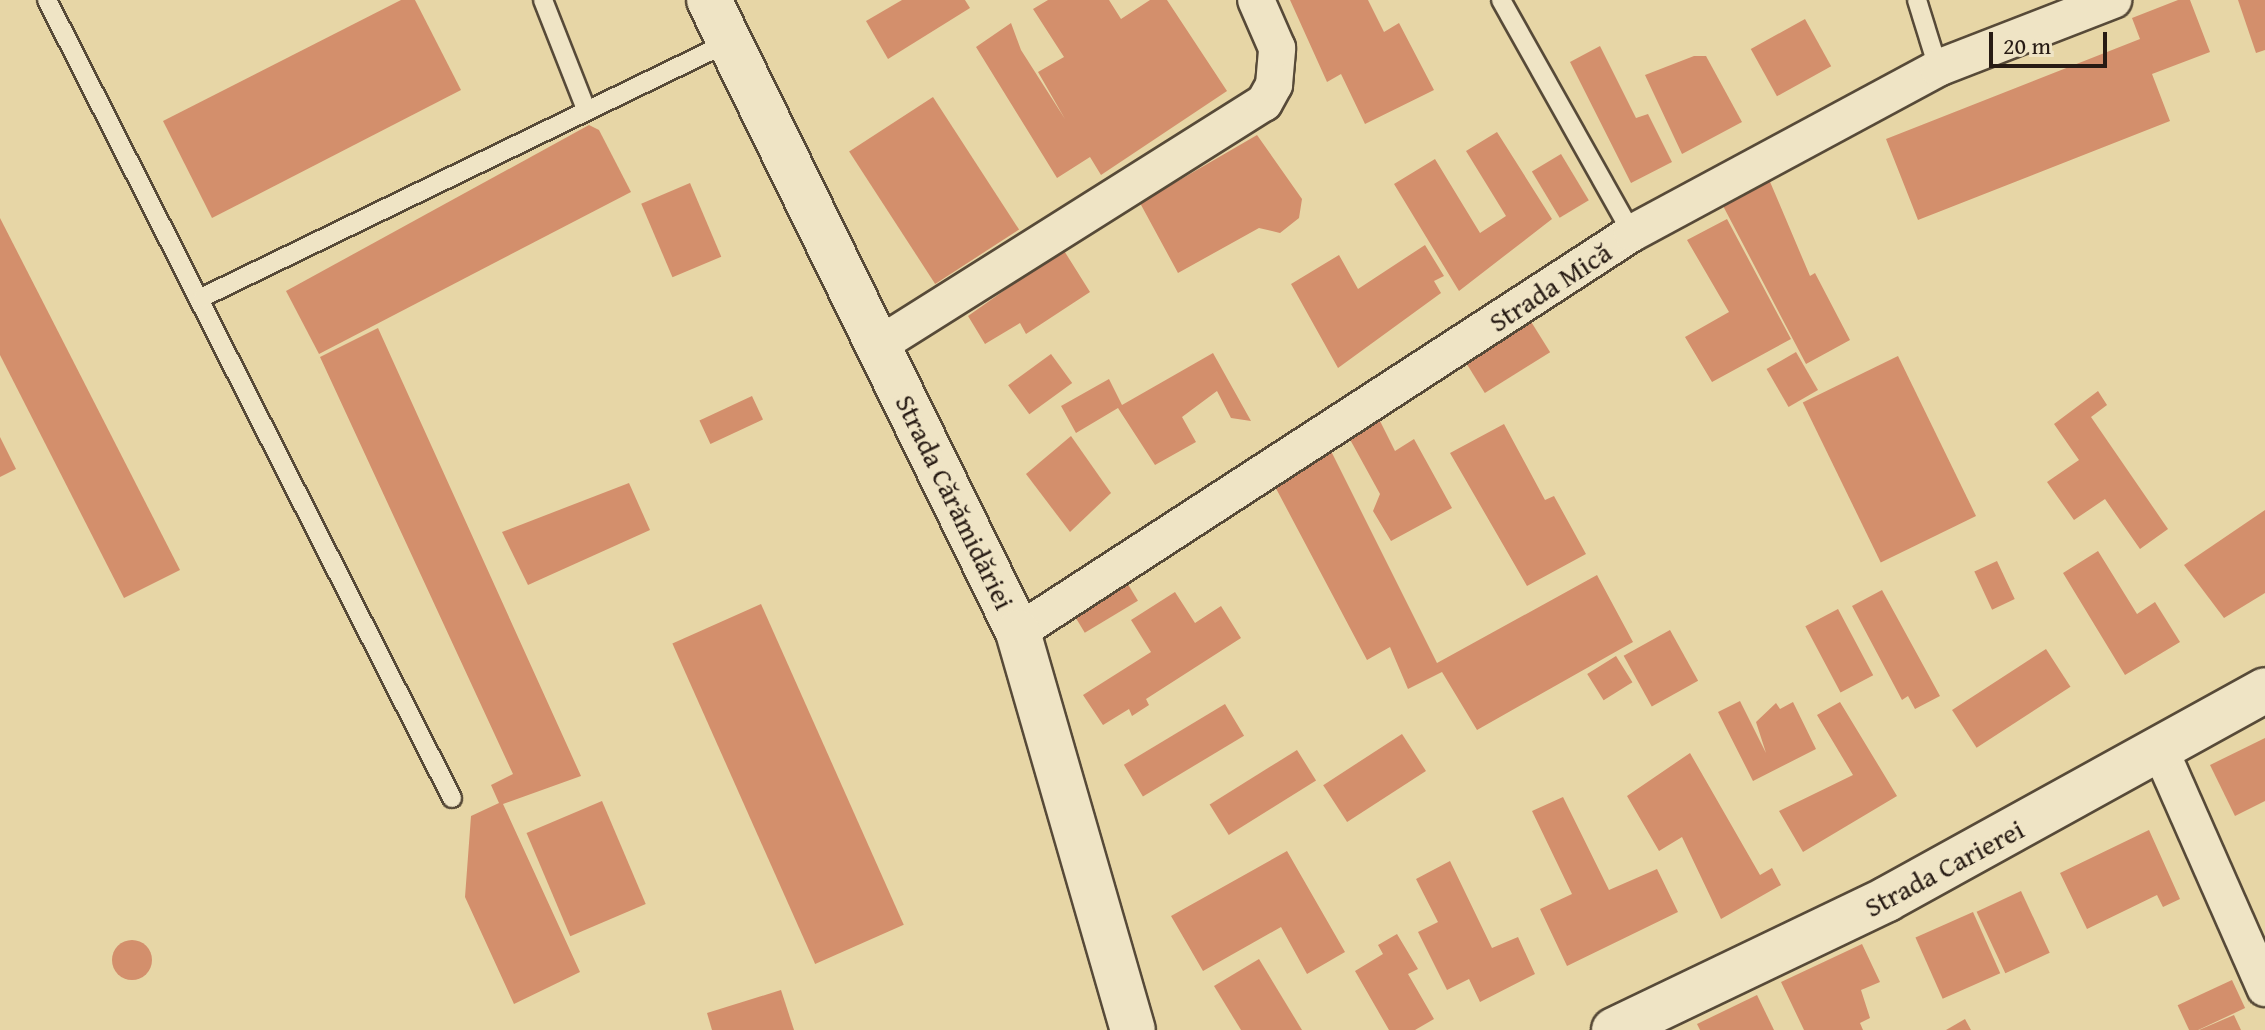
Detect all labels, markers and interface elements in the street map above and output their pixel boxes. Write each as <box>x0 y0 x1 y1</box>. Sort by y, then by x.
scale bar <box>1993 16 2111 66</box>
text: 20 m <box>2003 28 2051 63</box>
street label: Strada Mică <box>1483 235 1617 339</box>
street label: Strada Cărămidăriei <box>888 389 1022 615</box>
street label: Strada Carierei <box>1859 812 2029 924</box>

